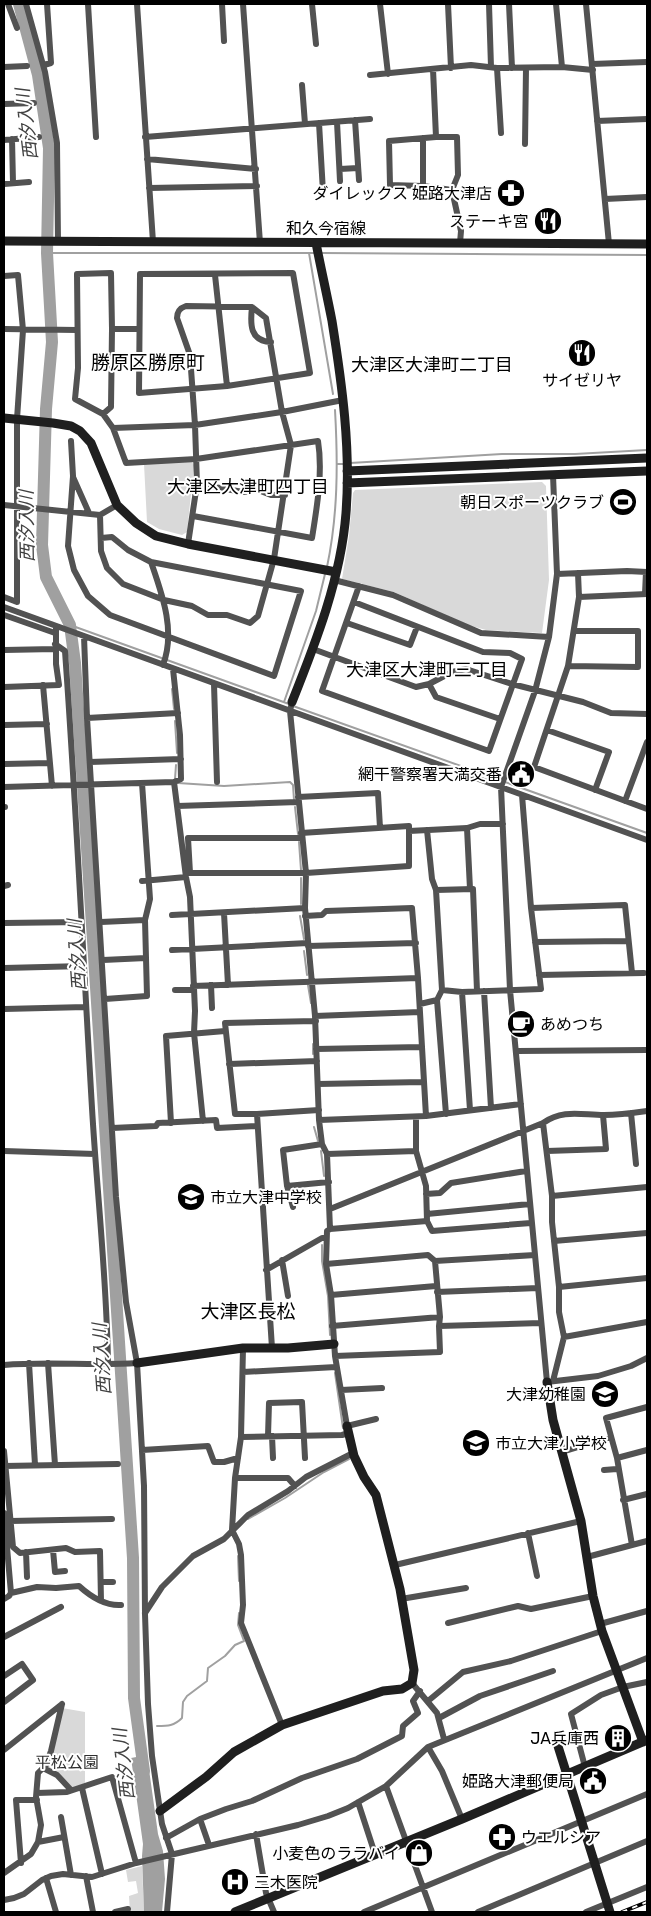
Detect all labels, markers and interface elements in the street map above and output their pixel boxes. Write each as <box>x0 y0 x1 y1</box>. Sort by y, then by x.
water label: 西汐入川 <box>11 85 42 161</box>
pharmacy icon: ダイレックス 姫路大津店 <box>496 178 526 208</box>
place label: ダイレックス 姫路大津店 <box>313 184 492 203</box>
restaurant icon: ステーキ宮 <box>533 206 563 236</box>
place label: ステーキ宮 <box>449 212 529 231</box>
street label: 和久今宿線 <box>286 219 366 238</box>
restaurant icon: サイゼリヤ <box>567 338 597 368</box>
district label: 勝原区勝原町 <box>91 351 205 374</box>
district label: 大津区大津町二丁目 <box>351 354 513 376</box>
place label: サイゼリヤ <box>542 371 622 390</box>
district label: 大津区大津町四丁目 <box>167 476 329 498</box>
sports icon: 朝日スポーツクラブ <box>608 487 638 517</box>
water label: 西汐入川 <box>15 488 39 562</box>
place label: 朝日スポーツクラブ <box>460 493 604 512</box>
district label: 大津区大津町三丁目 <box>346 659 508 681</box>
public building icon: 網干警察署天満交番 <box>506 759 536 789</box>
place label: 網干警察署天満交番 <box>358 765 502 784</box>
water label: 西汐入川 <box>63 916 90 992</box>
cafe icon: あめつち <box>506 1009 536 1039</box>
place label: あめつち <box>540 1015 604 1034</box>
school or university icon: 市立大津中学校 <box>176 1182 206 1212</box>
place label: 市立大津中学校 <box>210 1188 322 1207</box>
district label: 大津区長松 <box>200 1300 296 1323</box>
water label: 西汐入川 <box>88 1320 115 1396</box>
school or university icon: 大津幼稚園 <box>590 1379 620 1409</box>
place label: 大津幼稚園 <box>506 1385 586 1404</box>
school or university icon: 市立大津小学校 <box>461 1428 491 1458</box>
place label: 市立大津小学校 <box>495 1434 607 1453</box>
building icon: JA兵庫西 <box>603 1723 633 1753</box>
water label: 西汐入川 <box>108 1725 139 1801</box>
place label: JA兵庫西 <box>530 1729 599 1748</box>
park label: 平松公園 <box>35 1753 99 1772</box>
public building icon: 姫路大津郵便局 <box>578 1766 608 1796</box>
place label: 姫路大津郵便局 <box>462 1772 574 1791</box>
pharmacy icon: ウエルシア <box>487 1822 517 1852</box>
place label: ウエルシア <box>521 1828 601 1847</box>
shop icon: 小麦色のララバイ <box>404 1838 434 1868</box>
place label: 小麦色のララバイ <box>272 1844 400 1863</box>
hospital icon: 三木医院 <box>220 1867 250 1897</box>
place label: 三木医院 <box>254 1873 318 1892</box>

